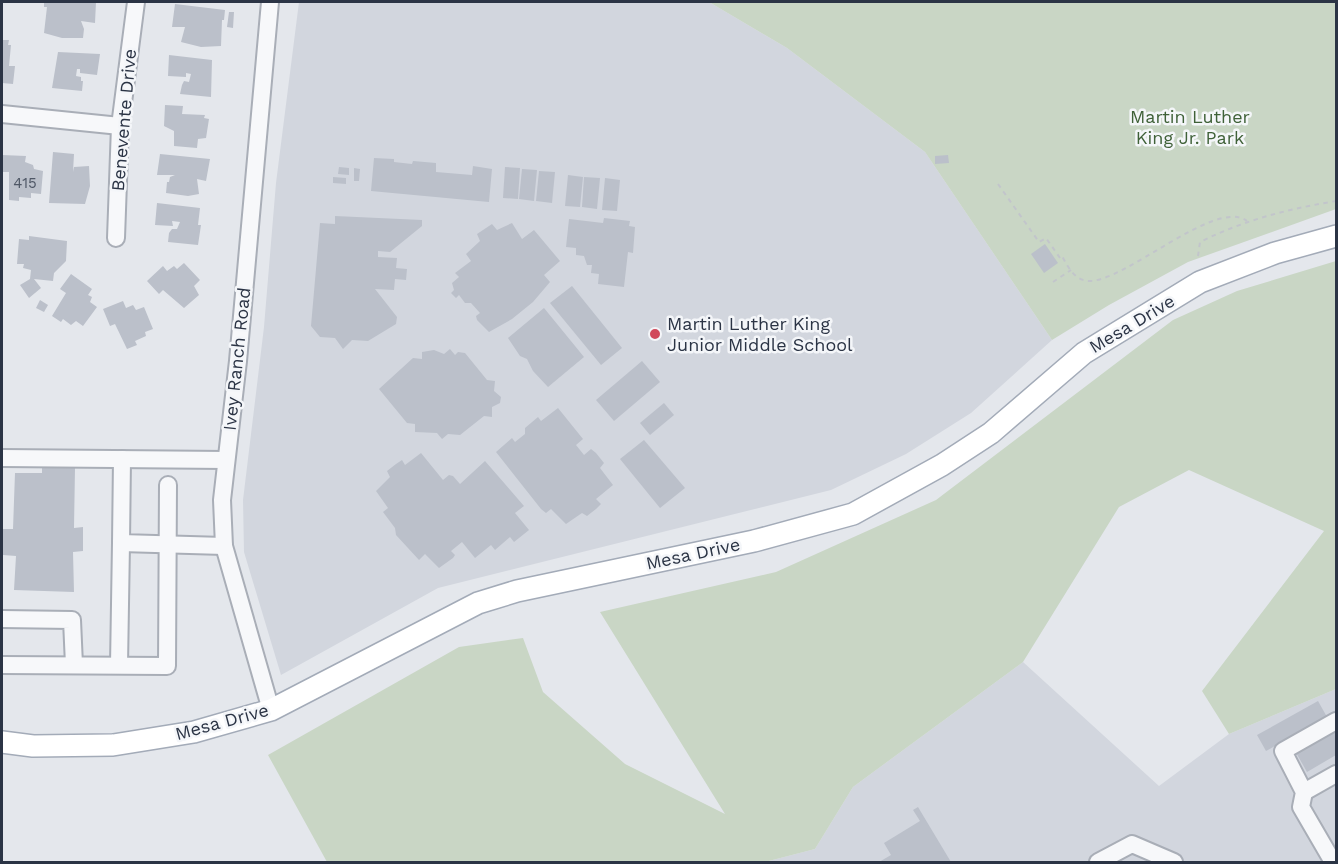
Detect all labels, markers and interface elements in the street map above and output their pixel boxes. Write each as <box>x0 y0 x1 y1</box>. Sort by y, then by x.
street label: Benevente Drive <box>107 48 140 192</box>
park label: Martin Luther King Jr. Park <box>1130 106 1250 148</box>
house number: 415 <box>13 174 37 192</box>
street label: Ivey Ranch Road <box>219 286 254 432</box>
street label: Mesa Drive <box>1085 290 1178 357</box>
place label: Martin Luther King Junior Middle School <box>667 313 853 355</box>
marker: Martin Luther King Junior Middle School <box>648 327 662 341</box>
street label: Mesa Drive <box>644 533 742 574</box>
street label: Mesa Drive <box>173 699 271 744</box>

